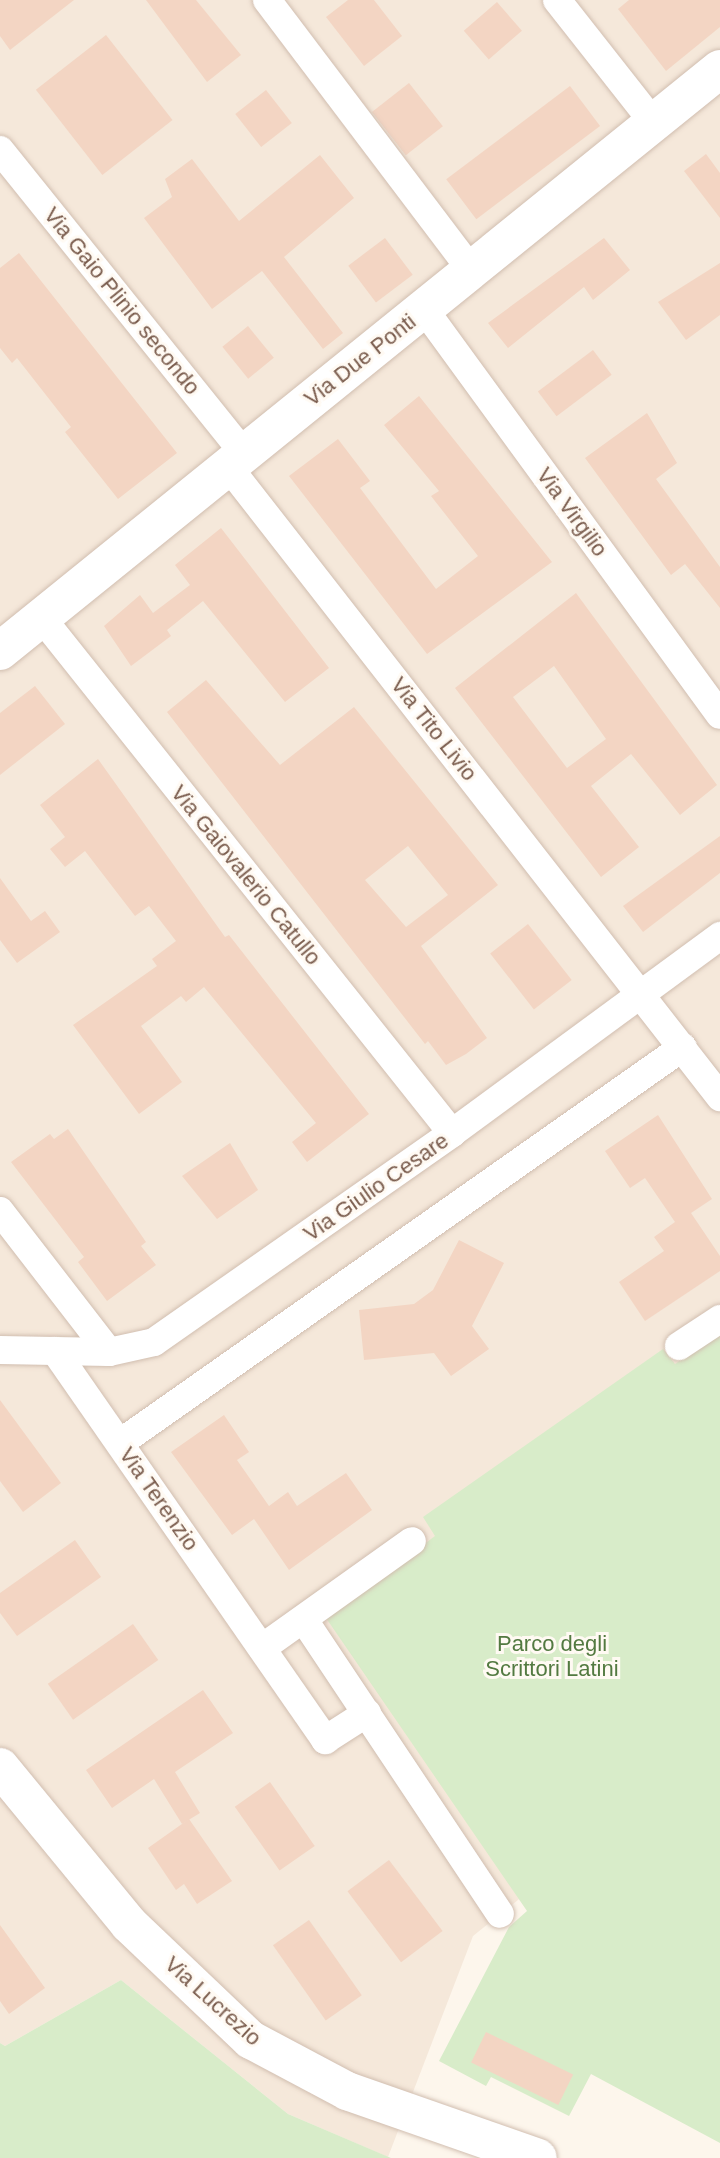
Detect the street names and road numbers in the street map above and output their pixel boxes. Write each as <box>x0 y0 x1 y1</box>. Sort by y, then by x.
street label: Via Gaio Plinio secondo <box>38 202 206 400</box>
street label: Via Due Ponti <box>299 308 421 412</box>
street label: Via Virgilio <box>531 463 613 561</box>
street label: Via Tito Livio <box>385 672 483 786</box>
street label: Via Gaiovalerio Catullo <box>165 780 327 970</box>
street label: Via Giulio Cesare <box>298 1127 454 1247</box>
street label: Via Terenzio <box>114 1442 204 1556</box>
street label: Via Lucrezio <box>159 1951 267 2051</box>

